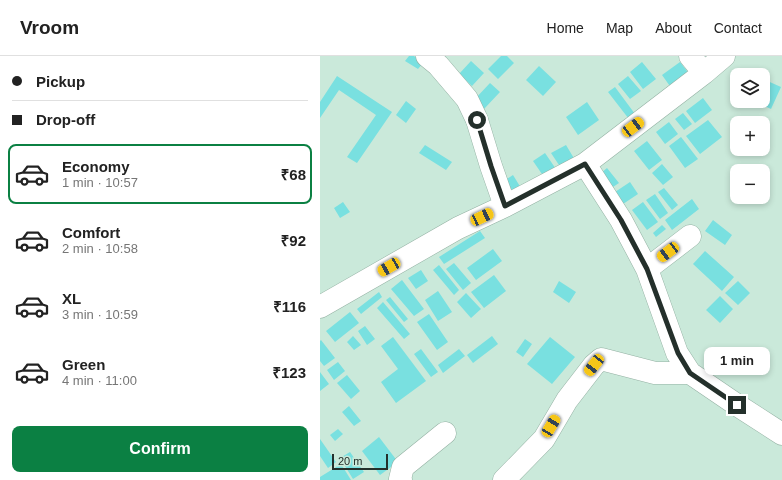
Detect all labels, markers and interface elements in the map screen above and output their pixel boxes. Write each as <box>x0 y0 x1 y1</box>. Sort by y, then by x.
text: Vroom <box>20 17 79 38</box>
text: Home <box>547 20 584 36</box>
text: Map <box>606 20 633 36</box>
text: About <box>655 20 692 36</box>
text: Contact <box>714 20 762 36</box>
map controls <box>730 68 770 204</box>
button: layers <box>730 68 770 108</box>
text: Pickup <box>36 73 85 90</box>
text: Drop-off <box>36 111 95 128</box>
route start <box>468 111 486 129</box>
car <box>620 115 646 139</box>
button: + <box>730 116 770 156</box>
icon: car <box>14 156 50 192</box>
text: Economy <box>62 158 130 175</box>
button: − <box>730 164 770 204</box>
text: ₹68 <box>281 166 306 183</box>
text: 1 min · 10:57 <box>62 175 138 190</box>
car <box>469 206 495 228</box>
icon: car <box>14 222 50 258</box>
text: Comfort <box>62 224 120 241</box>
text: ₹92 <box>281 232 306 249</box>
car <box>655 240 681 264</box>
text: 2 min · 10:58 <box>62 241 138 256</box>
car <box>376 256 402 278</box>
icon: car <box>14 288 50 324</box>
text: XL <box>62 290 81 307</box>
text: ₹116 <box>273 298 306 315</box>
text: 3 min · 10:59 <box>62 307 138 322</box>
callout: 1 min <box>704 347 770 375</box>
car <box>582 352 606 378</box>
text: 1 min <box>720 353 754 368</box>
icon: car <box>14 354 50 390</box>
text: Green <box>62 356 105 373</box>
text: ₹123 <box>272 364 306 381</box>
text: 4 min · 11:00 <box>62 373 137 388</box>
route end <box>728 396 746 414</box>
car <box>540 413 562 439</box>
button: Confirm <box>12 426 308 472</box>
scale bar <box>332 452 388 471</box>
text: 20 m <box>338 455 362 467</box>

